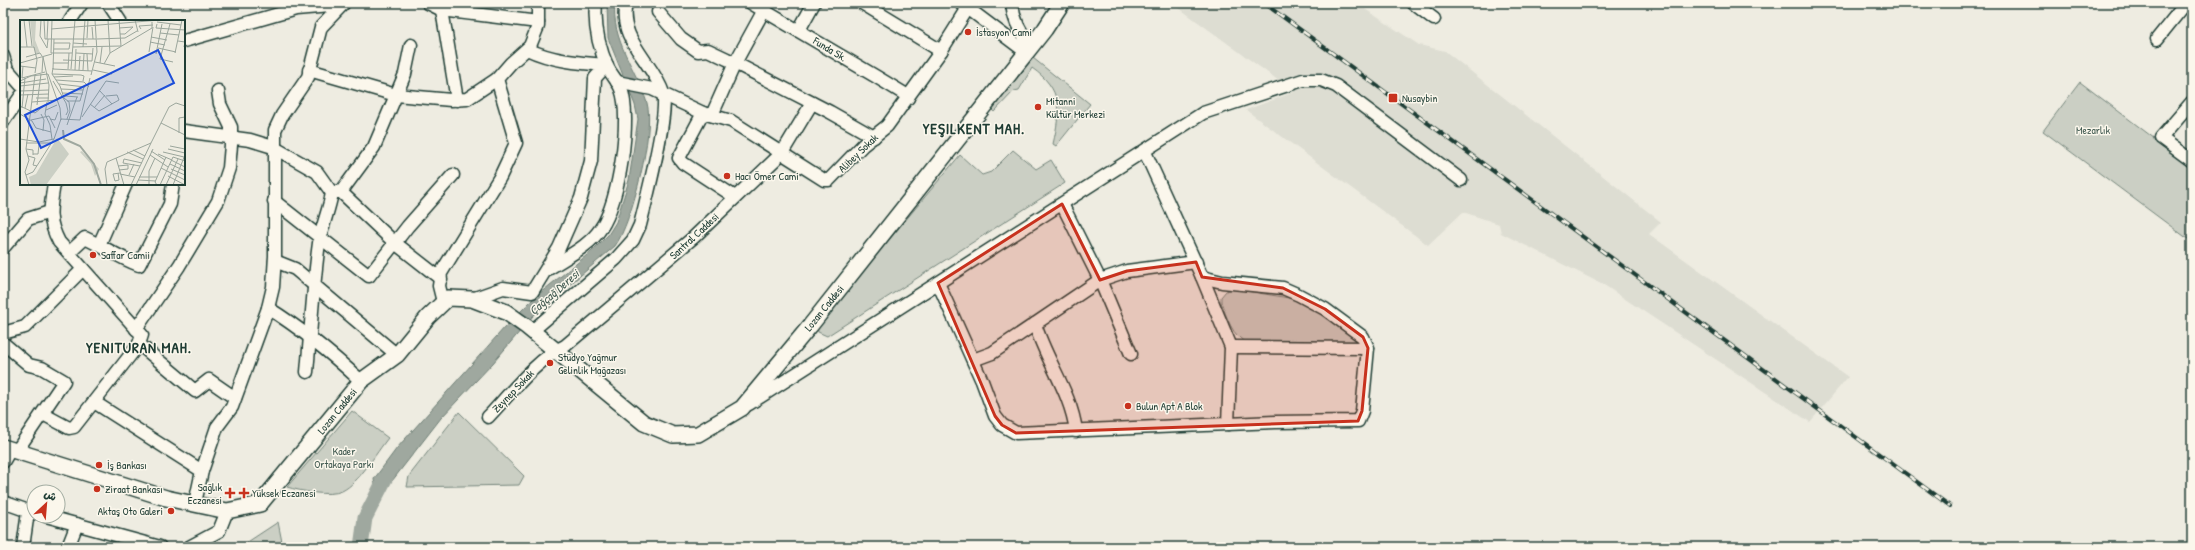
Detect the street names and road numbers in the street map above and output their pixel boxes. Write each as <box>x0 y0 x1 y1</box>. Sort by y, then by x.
street label: Funda Sk. <box>810 33 849 64</box>
street label: Alibey Sokak <box>835 130 881 175</box>
street label: Santral Caddesi <box>667 210 721 262</box>
street label: Lozan Caddesi <box>801 282 847 334</box>
street label: Zeynep Sokak <box>489 366 537 415</box>
street label: Lozan Caddesi <box>314 385 360 437</box>

